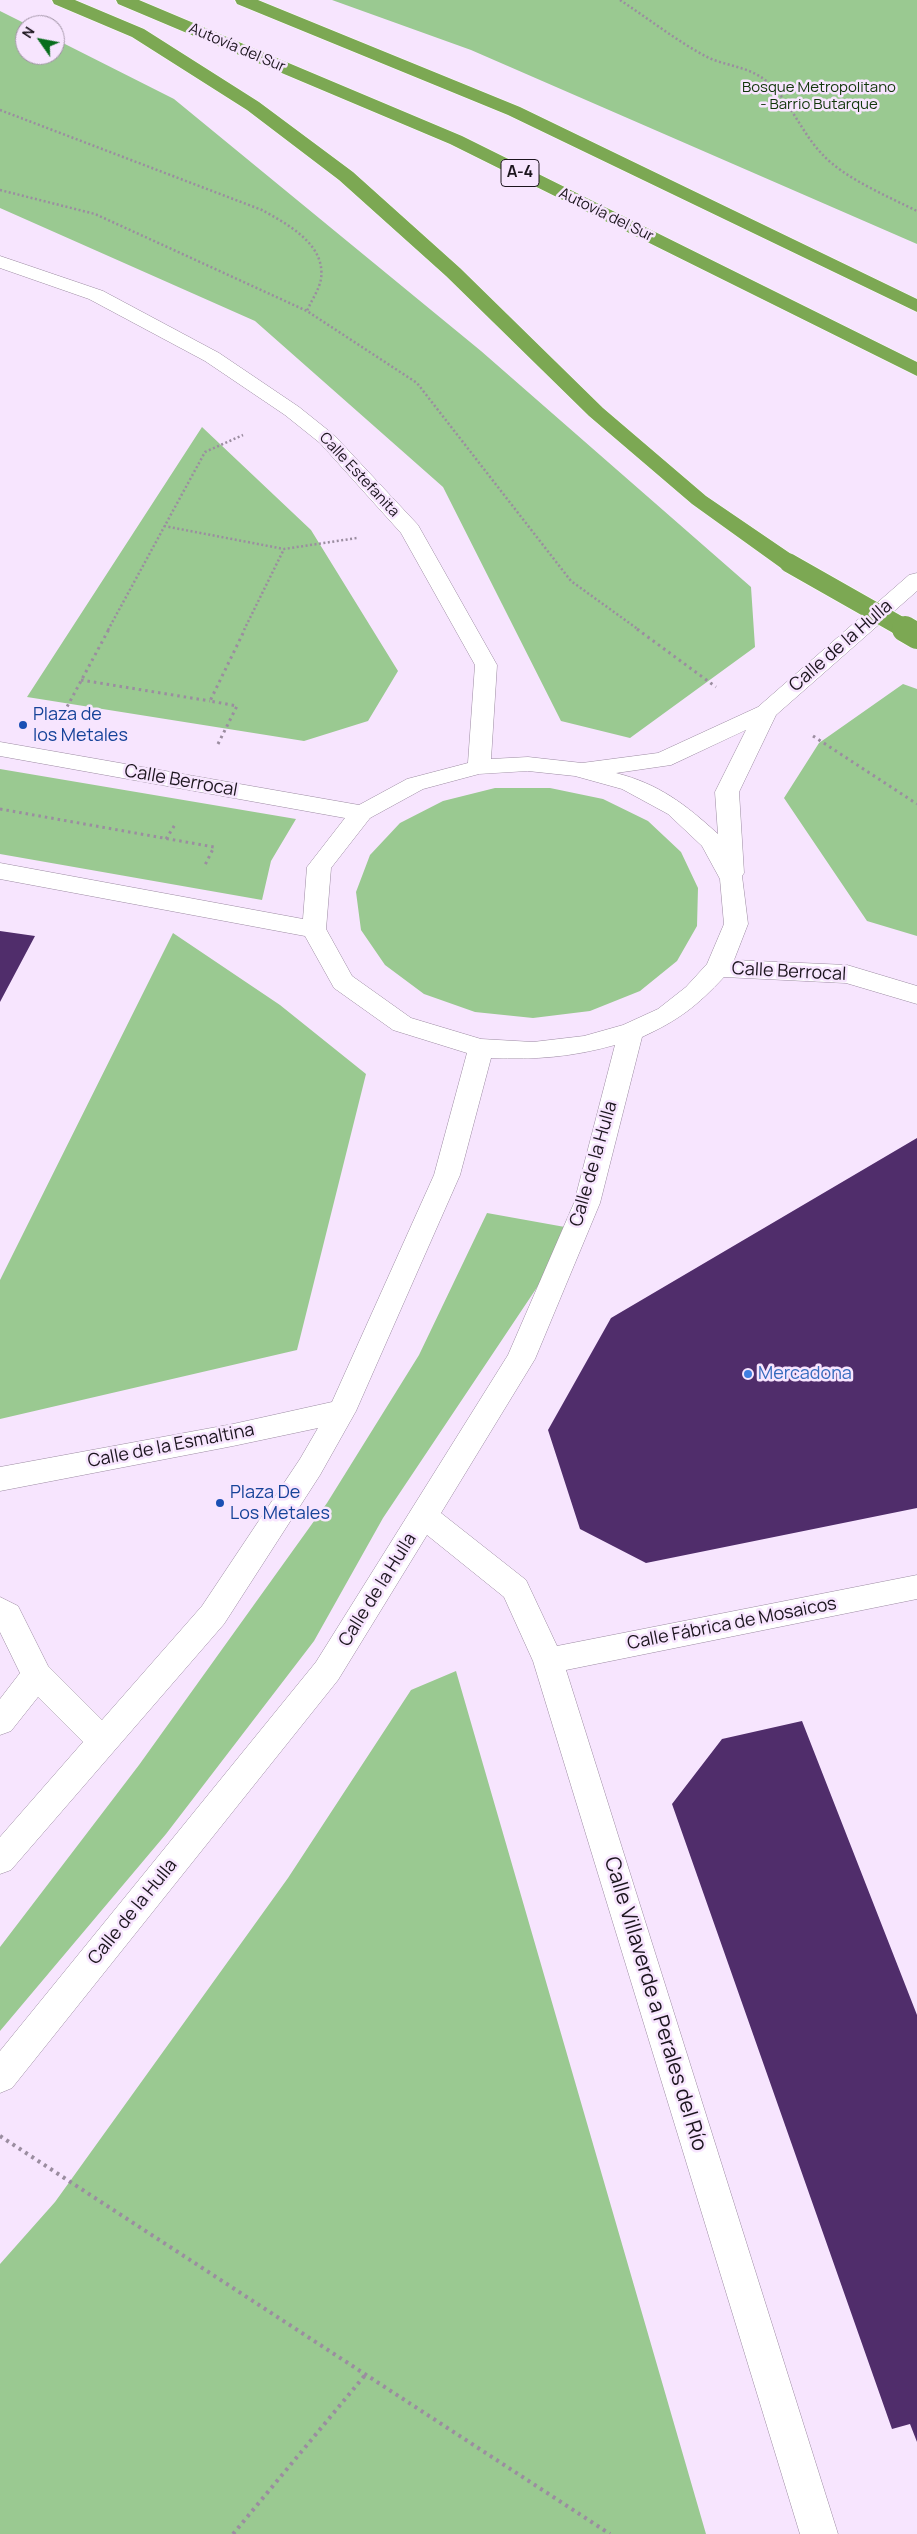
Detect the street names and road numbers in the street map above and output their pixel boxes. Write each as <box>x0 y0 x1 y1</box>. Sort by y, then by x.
street label: Autovía del Sur <box>186 20 288 76</box>
road number: A-4 <box>501 160 539 187</box>
street label: Autovía del Sur <box>556 184 656 246</box>
street label: Calle Estefanita <box>315 429 403 521</box>
street label: Calle de la Hulla <box>785 595 897 697</box>
street label: Calle Berrocal <box>123 760 239 802</box>
street label: Calle Berrocal <box>731 958 847 986</box>
street label: Calle de la Hulla <box>566 1099 622 1229</box>
street label: Calle de la Esmaltina <box>86 1419 256 1473</box>
street label: Calle de la Hulla <box>335 1529 421 1651</box>
street label: Calle Fábrica de Mosaicos <box>626 1593 838 1655</box>
street label: Calle Villaverde a Perales del Río <box>598 1854 712 2154</box>
street label: Calle de la Hulla <box>84 1855 182 1969</box>

